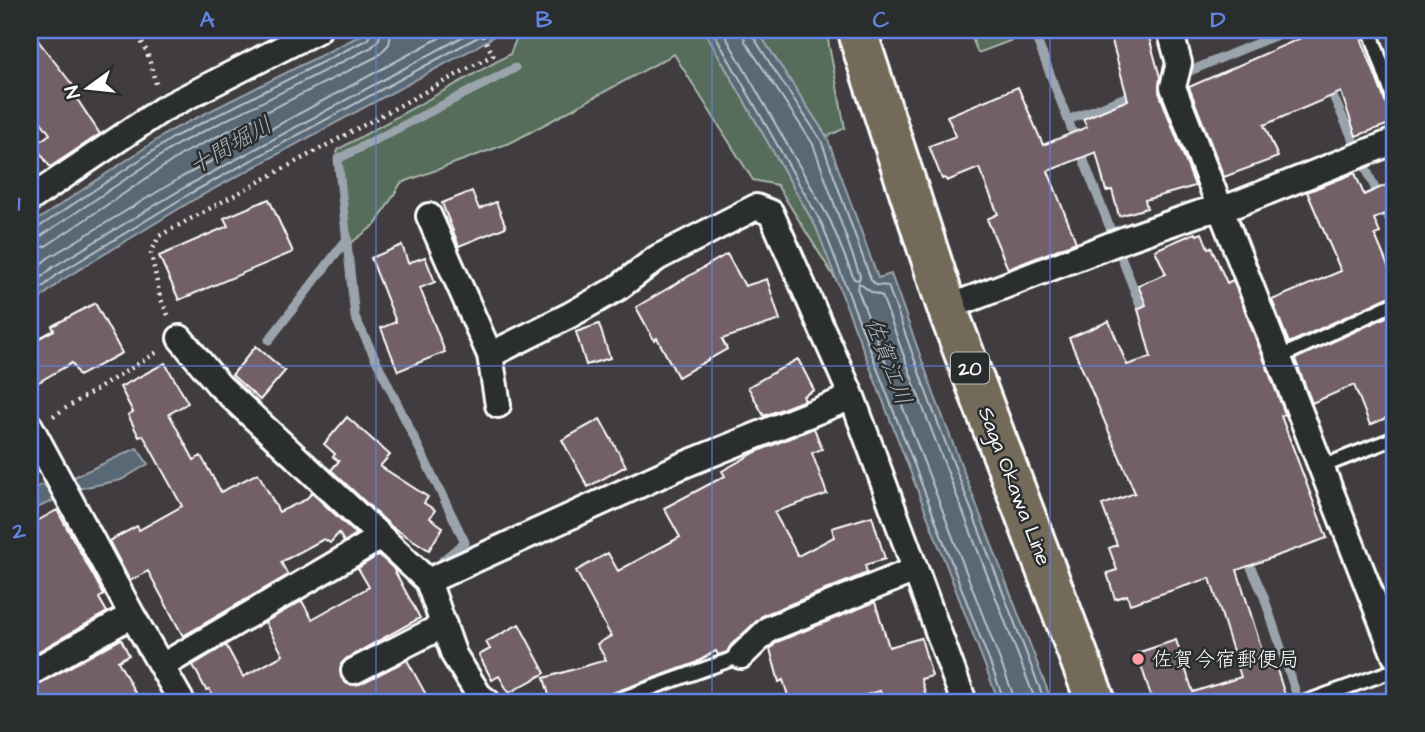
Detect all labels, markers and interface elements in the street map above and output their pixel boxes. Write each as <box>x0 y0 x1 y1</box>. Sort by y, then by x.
text: A <box>200 4 215 36</box>
text: B <box>536 4 553 36</box>
text: C <box>873 4 890 36</box>
text: D <box>1211 4 1226 36</box>
north arrow <box>52 52 122 122</box>
text: N <box>58 83 88 101</box>
water label: 十間堀川 <box>183 109 278 183</box>
text: 1 <box>18 187 21 219</box>
water label: 佐賀江川 <box>857 313 919 410</box>
road number: 20 <box>951 352 989 384</box>
street label: Saga Okawa Line <box>969 403 1058 570</box>
text: 2 <box>11 515 26 547</box>
place label: 佐賀今宿郵便局 <box>1152 645 1299 674</box>
marker: 佐賀今宿郵便局 <box>1130 651 1146 667</box>

